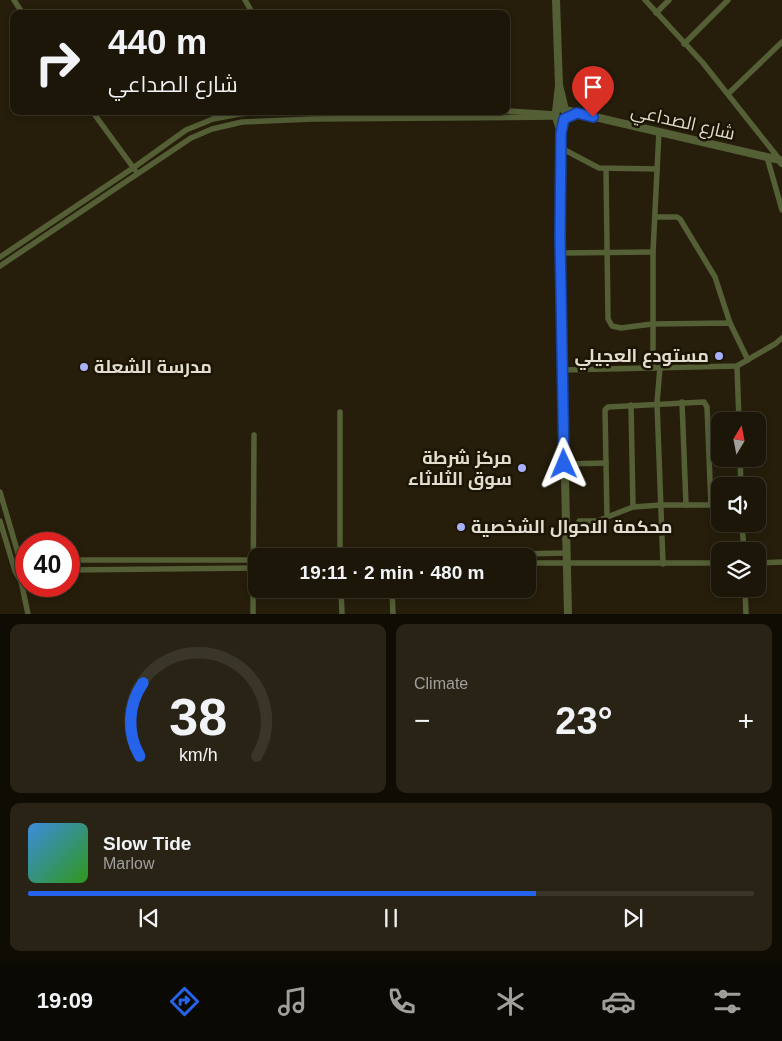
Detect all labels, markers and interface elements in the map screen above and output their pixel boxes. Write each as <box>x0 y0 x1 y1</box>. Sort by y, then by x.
text: 440 m <box>108 22 207 61</box>
icon: right <box>25 30 90 95</box>
pin <box>572 66 614 117</box>
text: شارع الصداعي <box>108 72 238 97</box>
icon: arrive <box>579 73 607 101</box>
street label: شارع الصداعي <box>628 100 737 148</box>
place label: مستودع العجيلي <box>575 346 709 371</box>
marker: مستودع العجيلي <box>713 350 725 362</box>
place label: مدرسة الشعلة <box>94 357 212 377</box>
marker: مدرسة الشعلة <box>78 361 90 373</box>
north arrow <box>711 412 766 468</box>
map controls <box>711 412 766 597</box>
position arrow <box>537 437 589 489</box>
place label: مركز شرطة سوق الثلاثاء <box>408 448 512 490</box>
marker: مركز شرطة سوق الثلاثاء <box>516 462 528 474</box>
button: sound <box>711 477 766 532</box>
place label: محكمة الاحوال الشخصية <box>471 517 672 538</box>
marker: محكمة الاحوال الشخصية <box>455 521 467 533</box>
speed limit sign: 40 <box>15 532 80 597</box>
button: layers <box>711 542 766 597</box>
text: 19:11 · 2 min · 480 m <box>300 562 484 583</box>
text: Climate <box>414 675 468 692</box>
text: 38 <box>169 688 227 746</box>
text: 23° <box>555 700 613 742</box>
text: − <box>414 705 430 736</box>
text: + <box>738 705 754 736</box>
text: km/h <box>179 745 217 765</box>
text: Slow Tide <box>103 833 191 854</box>
text: Marlow <box>103 855 155 872</box>
icon: previous <box>135 904 163 932</box>
icon: pause <box>377 904 405 932</box>
icon: next <box>619 904 647 932</box>
icon: directions <box>167 984 202 1019</box>
icon: music <box>275 984 310 1019</box>
icon: phone <box>384 984 419 1019</box>
icon: climate <box>493 984 528 1019</box>
icon: car <box>601 984 636 1019</box>
icon: filters <box>710 984 745 1019</box>
text: 19:09 <box>37 988 93 1013</box>

